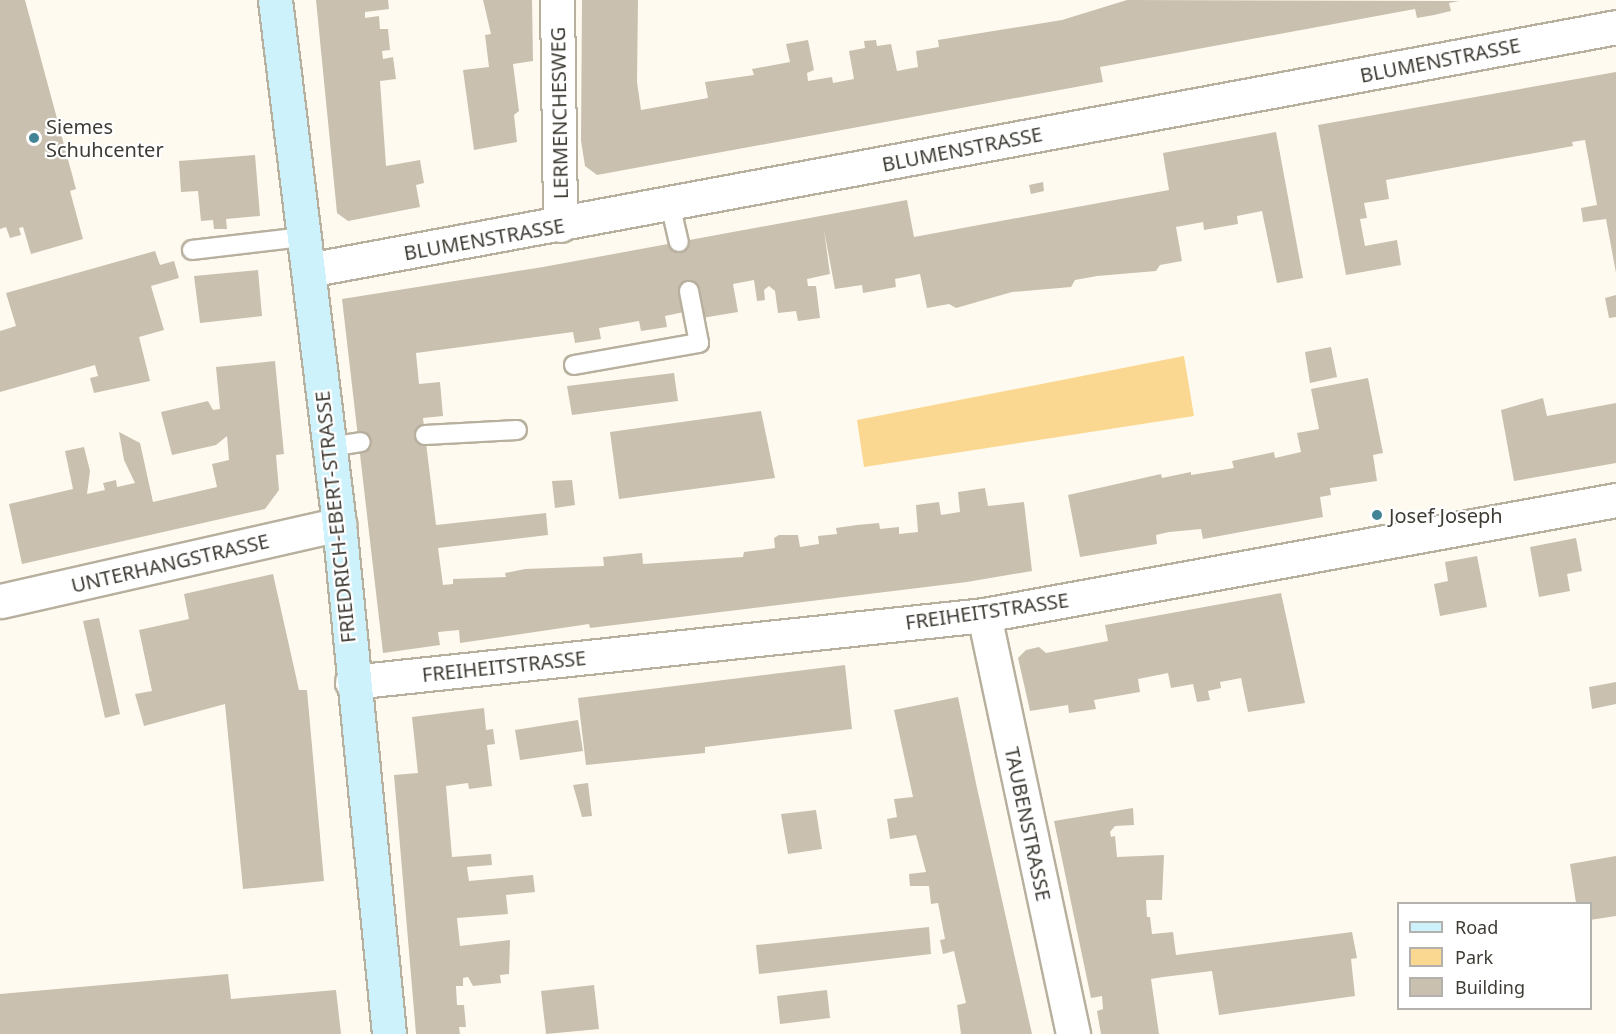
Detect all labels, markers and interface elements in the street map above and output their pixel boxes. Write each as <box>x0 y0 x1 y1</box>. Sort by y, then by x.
street label: LERMENCHESWEG <box>545 27 573 199</box>
street label: BLUMENSTRASSE <box>1358 33 1522 87</box>
place label: Siemes Schuhcenter <box>46 114 164 161</box>
street label: BLUMENSTRASSE <box>880 122 1044 176</box>
marker: Siemes Schuhcenter <box>27 131 41 145</box>
street label: BLUMENSTRASSE <box>402 213 566 265</box>
street label: FRIEDRICH-EBERT-STRASSE <box>310 390 360 644</box>
place label: Josef Joseph <box>1389 503 1503 527</box>
marker: Josef Joseph <box>1370 508 1384 522</box>
street label: UNTERHANGSTRASSE <box>69 529 271 597</box>
street label: FREIHEITSTRASSE <box>904 588 1070 634</box>
street label: FREIHEITSTRASSE <box>421 645 587 687</box>
street label: TAUBENSTRASSE <box>1000 745 1056 903</box>
legend <box>1397 902 1592 1010</box>
text: Road <box>1455 915 1498 939</box>
text: Park <box>1455 945 1493 969</box>
text: Building <box>1455 975 1525 999</box>

